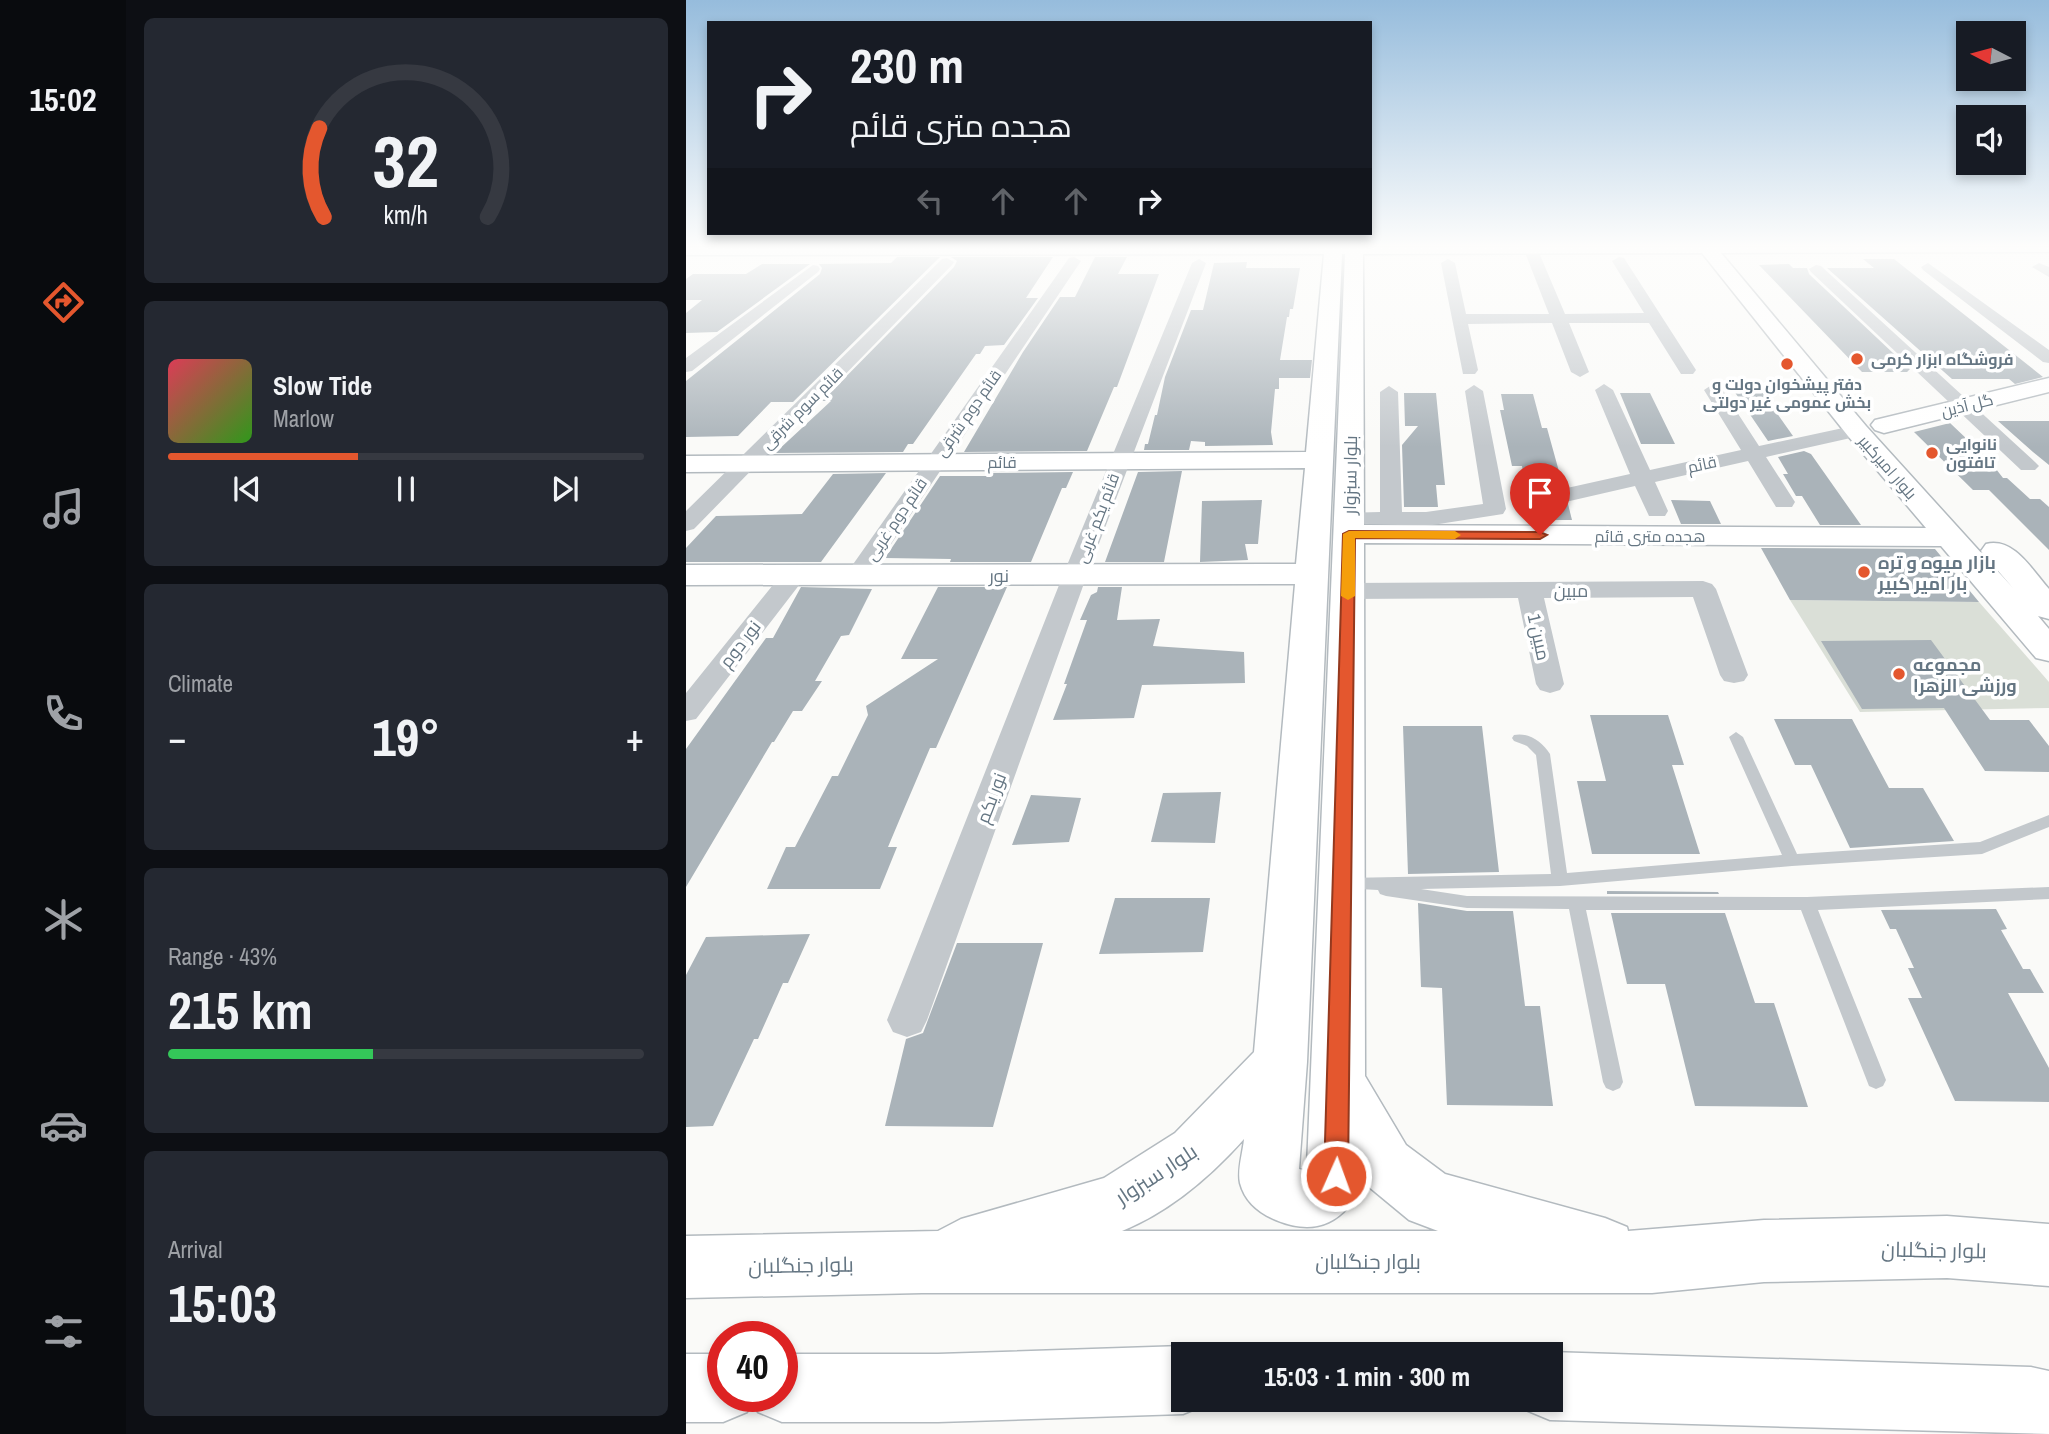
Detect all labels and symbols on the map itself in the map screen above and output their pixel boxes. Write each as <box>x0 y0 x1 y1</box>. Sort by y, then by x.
north arrow <box>1956 21 2026 91</box>
place label: فروشگاه ابزار کرمی <box>1871 348 2013 370</box>
marker: فروشگاه ابزار کرمی <box>1849 351 1865 367</box>
marker: دفتر پیشخوان دولت و بخش عمومی غیر دولتی <box>1779 356 1795 372</box>
street label: قائم سوم شرقی <box>756 362 848 454</box>
street label: قائم دوم شرقی <box>930 365 1007 461</box>
place label: دفتر پیشخوان دولت و بخش عمومی غیر دولتی <box>1703 373 1871 413</box>
street label: گل آذین <box>1939 388 1995 422</box>
street label: بلوار امیرکبیر <box>1853 429 1922 504</box>
place label: نانوایی تافتون <box>1946 433 1997 473</box>
street label: بلوار سبزوار <box>1337 435 1363 516</box>
marker: نانوایی تافتون <box>1924 445 1940 461</box>
street label: قائم <box>1685 450 1719 479</box>
street label: قائم <box>987 451 1017 474</box>
pin <box>1510 463 1570 535</box>
street label: قائم یکم غربی <box>1070 470 1125 566</box>
street label: قائم دوم غربی <box>860 473 933 565</box>
street label: هجده متری قائم <box>1595 525 1705 548</box>
place label: بازار میوه و تره بار امیر کبیر <box>1877 550 1996 596</box>
street label: نور <box>988 563 1009 588</box>
marker: بازار میوه و تره بار امیر کبیر <box>1856 564 1872 580</box>
street label: مبین <box>1554 578 1588 603</box>
street label: مبین 1 <box>1522 611 1556 663</box>
street label: نور دوم <box>714 615 766 673</box>
place label: مجموعه ورزشی الزهرا <box>1913 652 2017 698</box>
marker: مجموعه ورزشی الزهرا <box>1891 666 1907 682</box>
street label: نور یکم <box>970 769 1012 827</box>
street label: بلوار سبزوار <box>1108 1137 1203 1212</box>
position arrow <box>1299 1139 1373 1213</box>
street label: بلوار جنگلبان <box>1881 1235 1987 1265</box>
street label: بلوار جنگلبان <box>1315 1247 1421 1276</box>
street label: بلوار جنگلبان <box>748 1250 854 1280</box>
speed limit sign: 40 <box>707 1321 798 1412</box>

